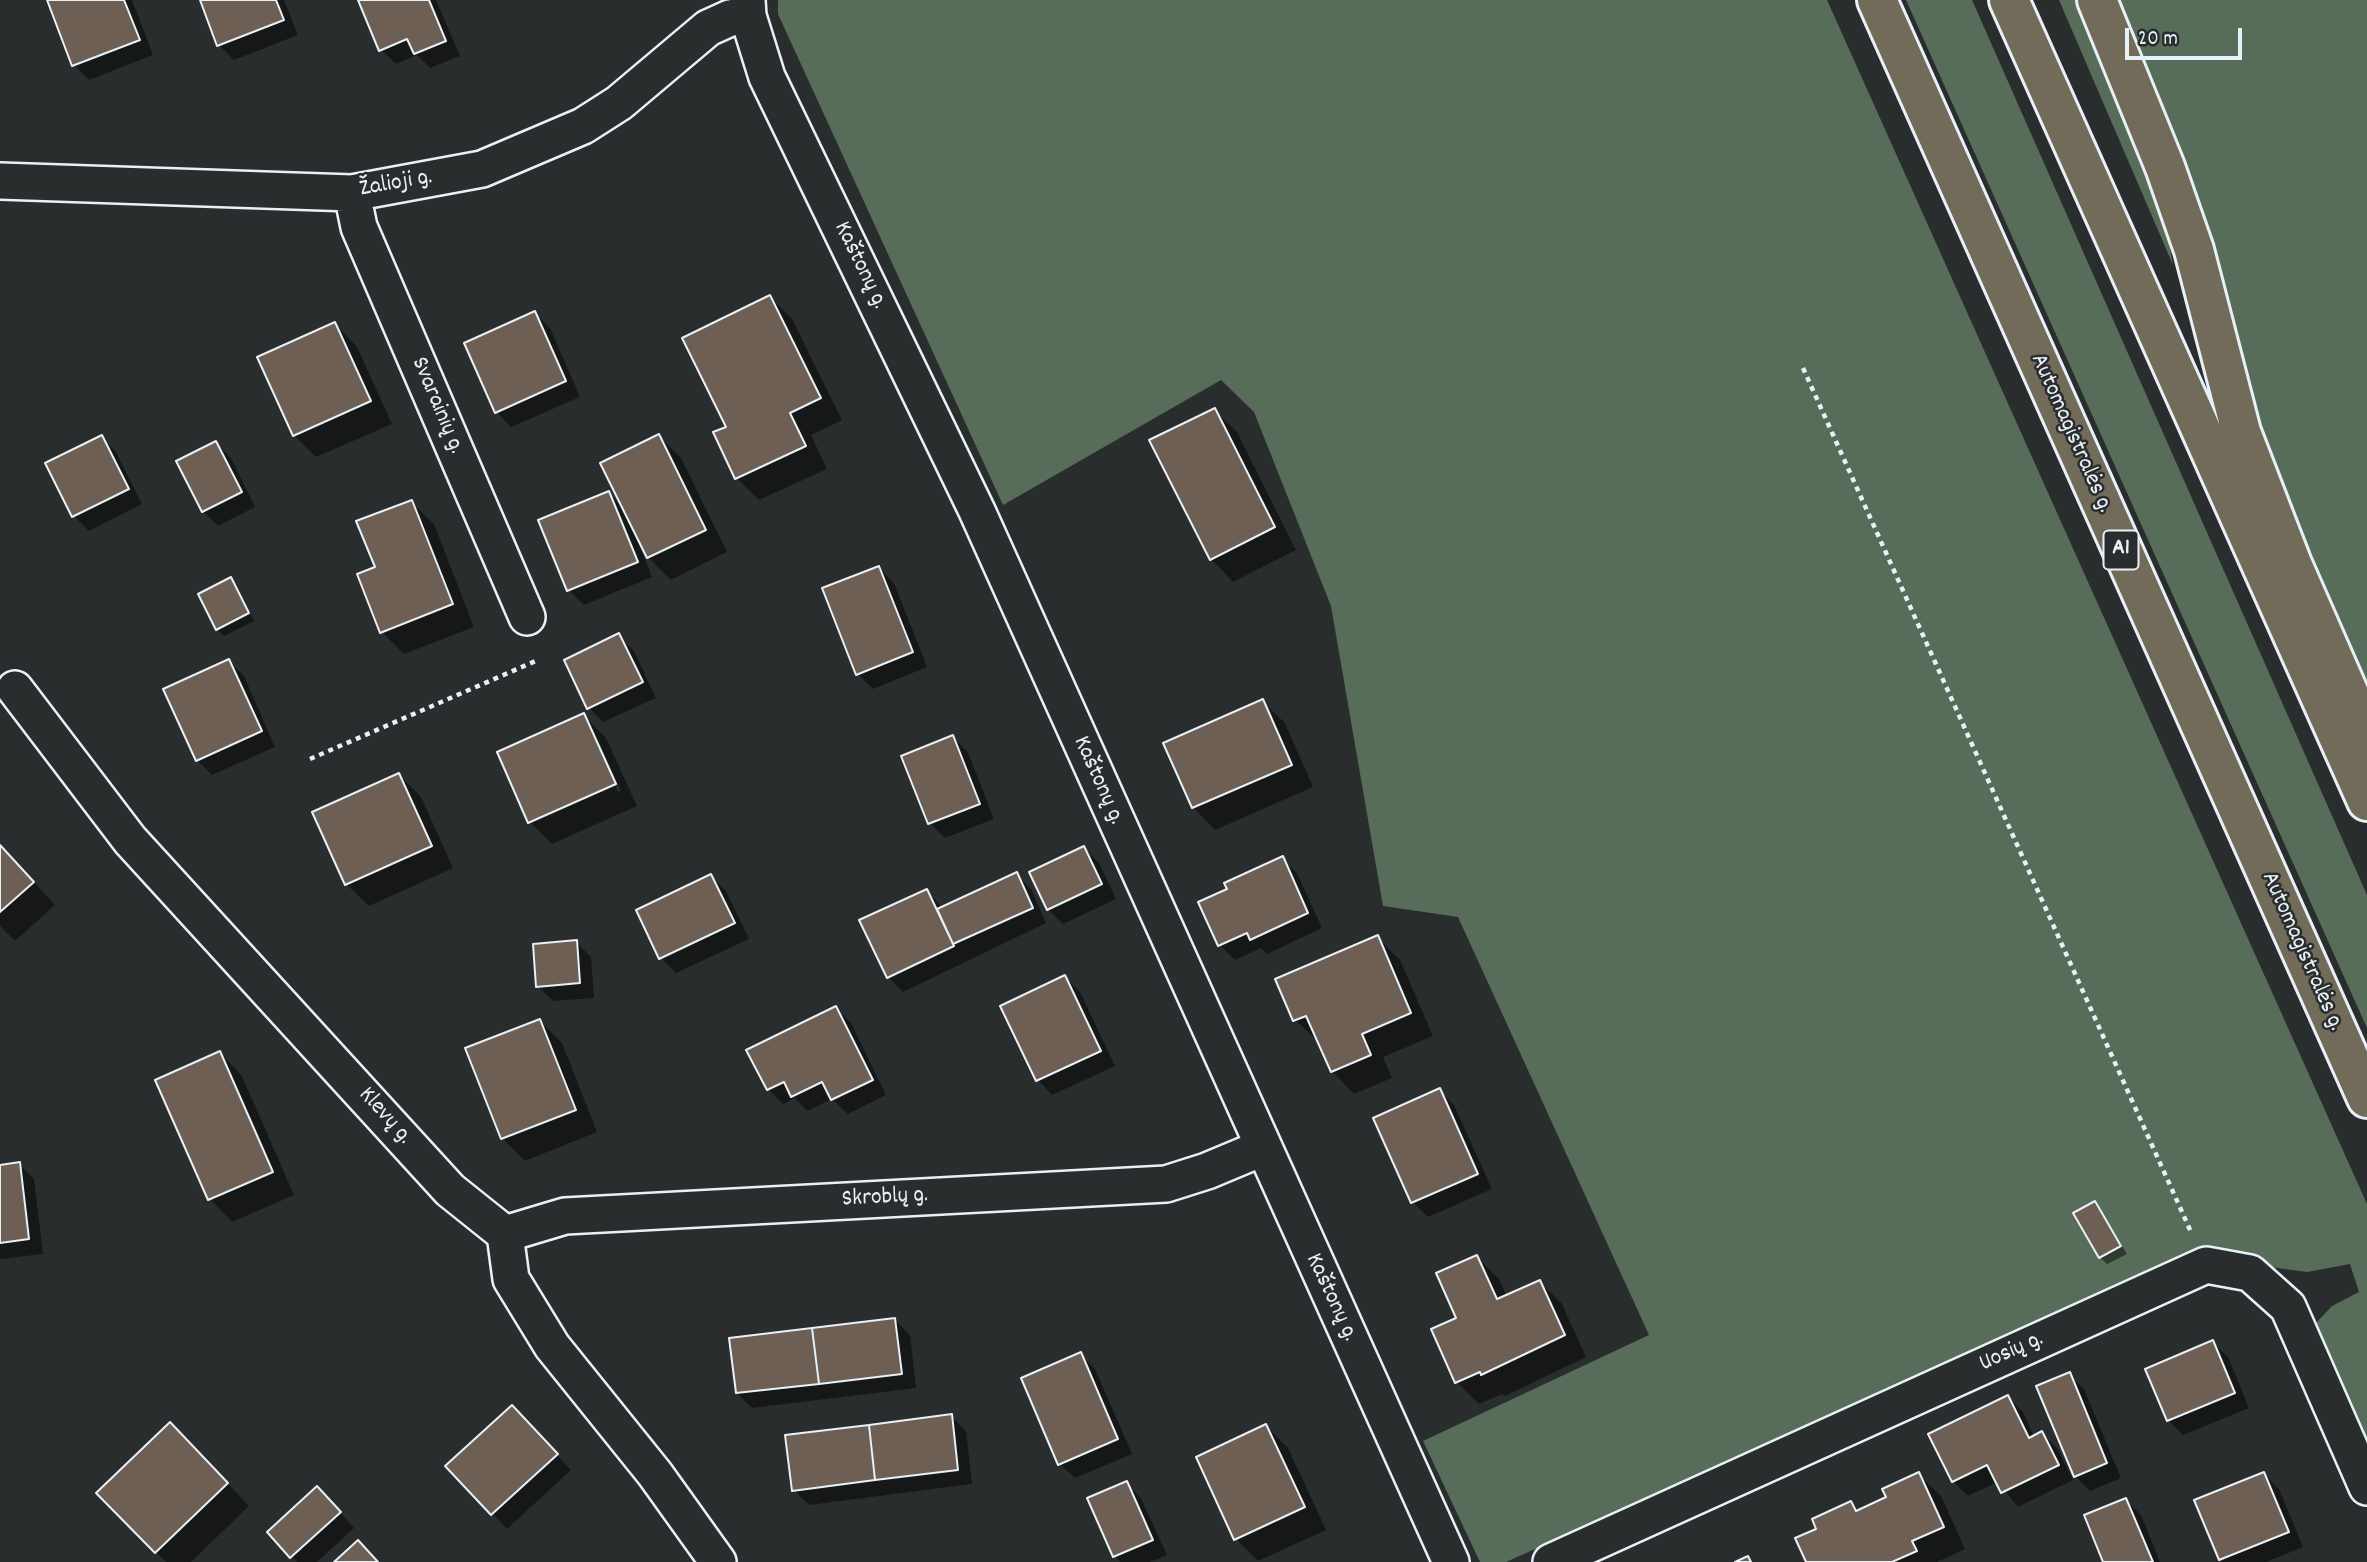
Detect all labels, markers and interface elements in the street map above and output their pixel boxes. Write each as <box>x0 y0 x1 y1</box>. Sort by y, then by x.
scale bar <box>2129 14 2246 58</box>
text: 20 m <box>2138 25 2178 55</box>
street label: Žalioji g. <box>357 164 435 206</box>
street label: Kaštonų g. <box>826 218 892 314</box>
street label: Automagistralės g. <box>2022 350 2118 518</box>
street label: Svarainių g. <box>403 353 469 459</box>
road number: A1 <box>2104 530 2138 570</box>
street label: Kaštonų g. <box>1065 732 1129 830</box>
street label: Automagistralės g. <box>2253 868 2349 1036</box>
street label: Klevų g. <box>351 1082 417 1152</box>
street label: Skroblų g. <box>841 1182 929 1216</box>
street label: Kaštonų g. <box>1297 1249 1363 1347</box>
street label: Uosių g. <box>1976 1326 2048 1380</box>

